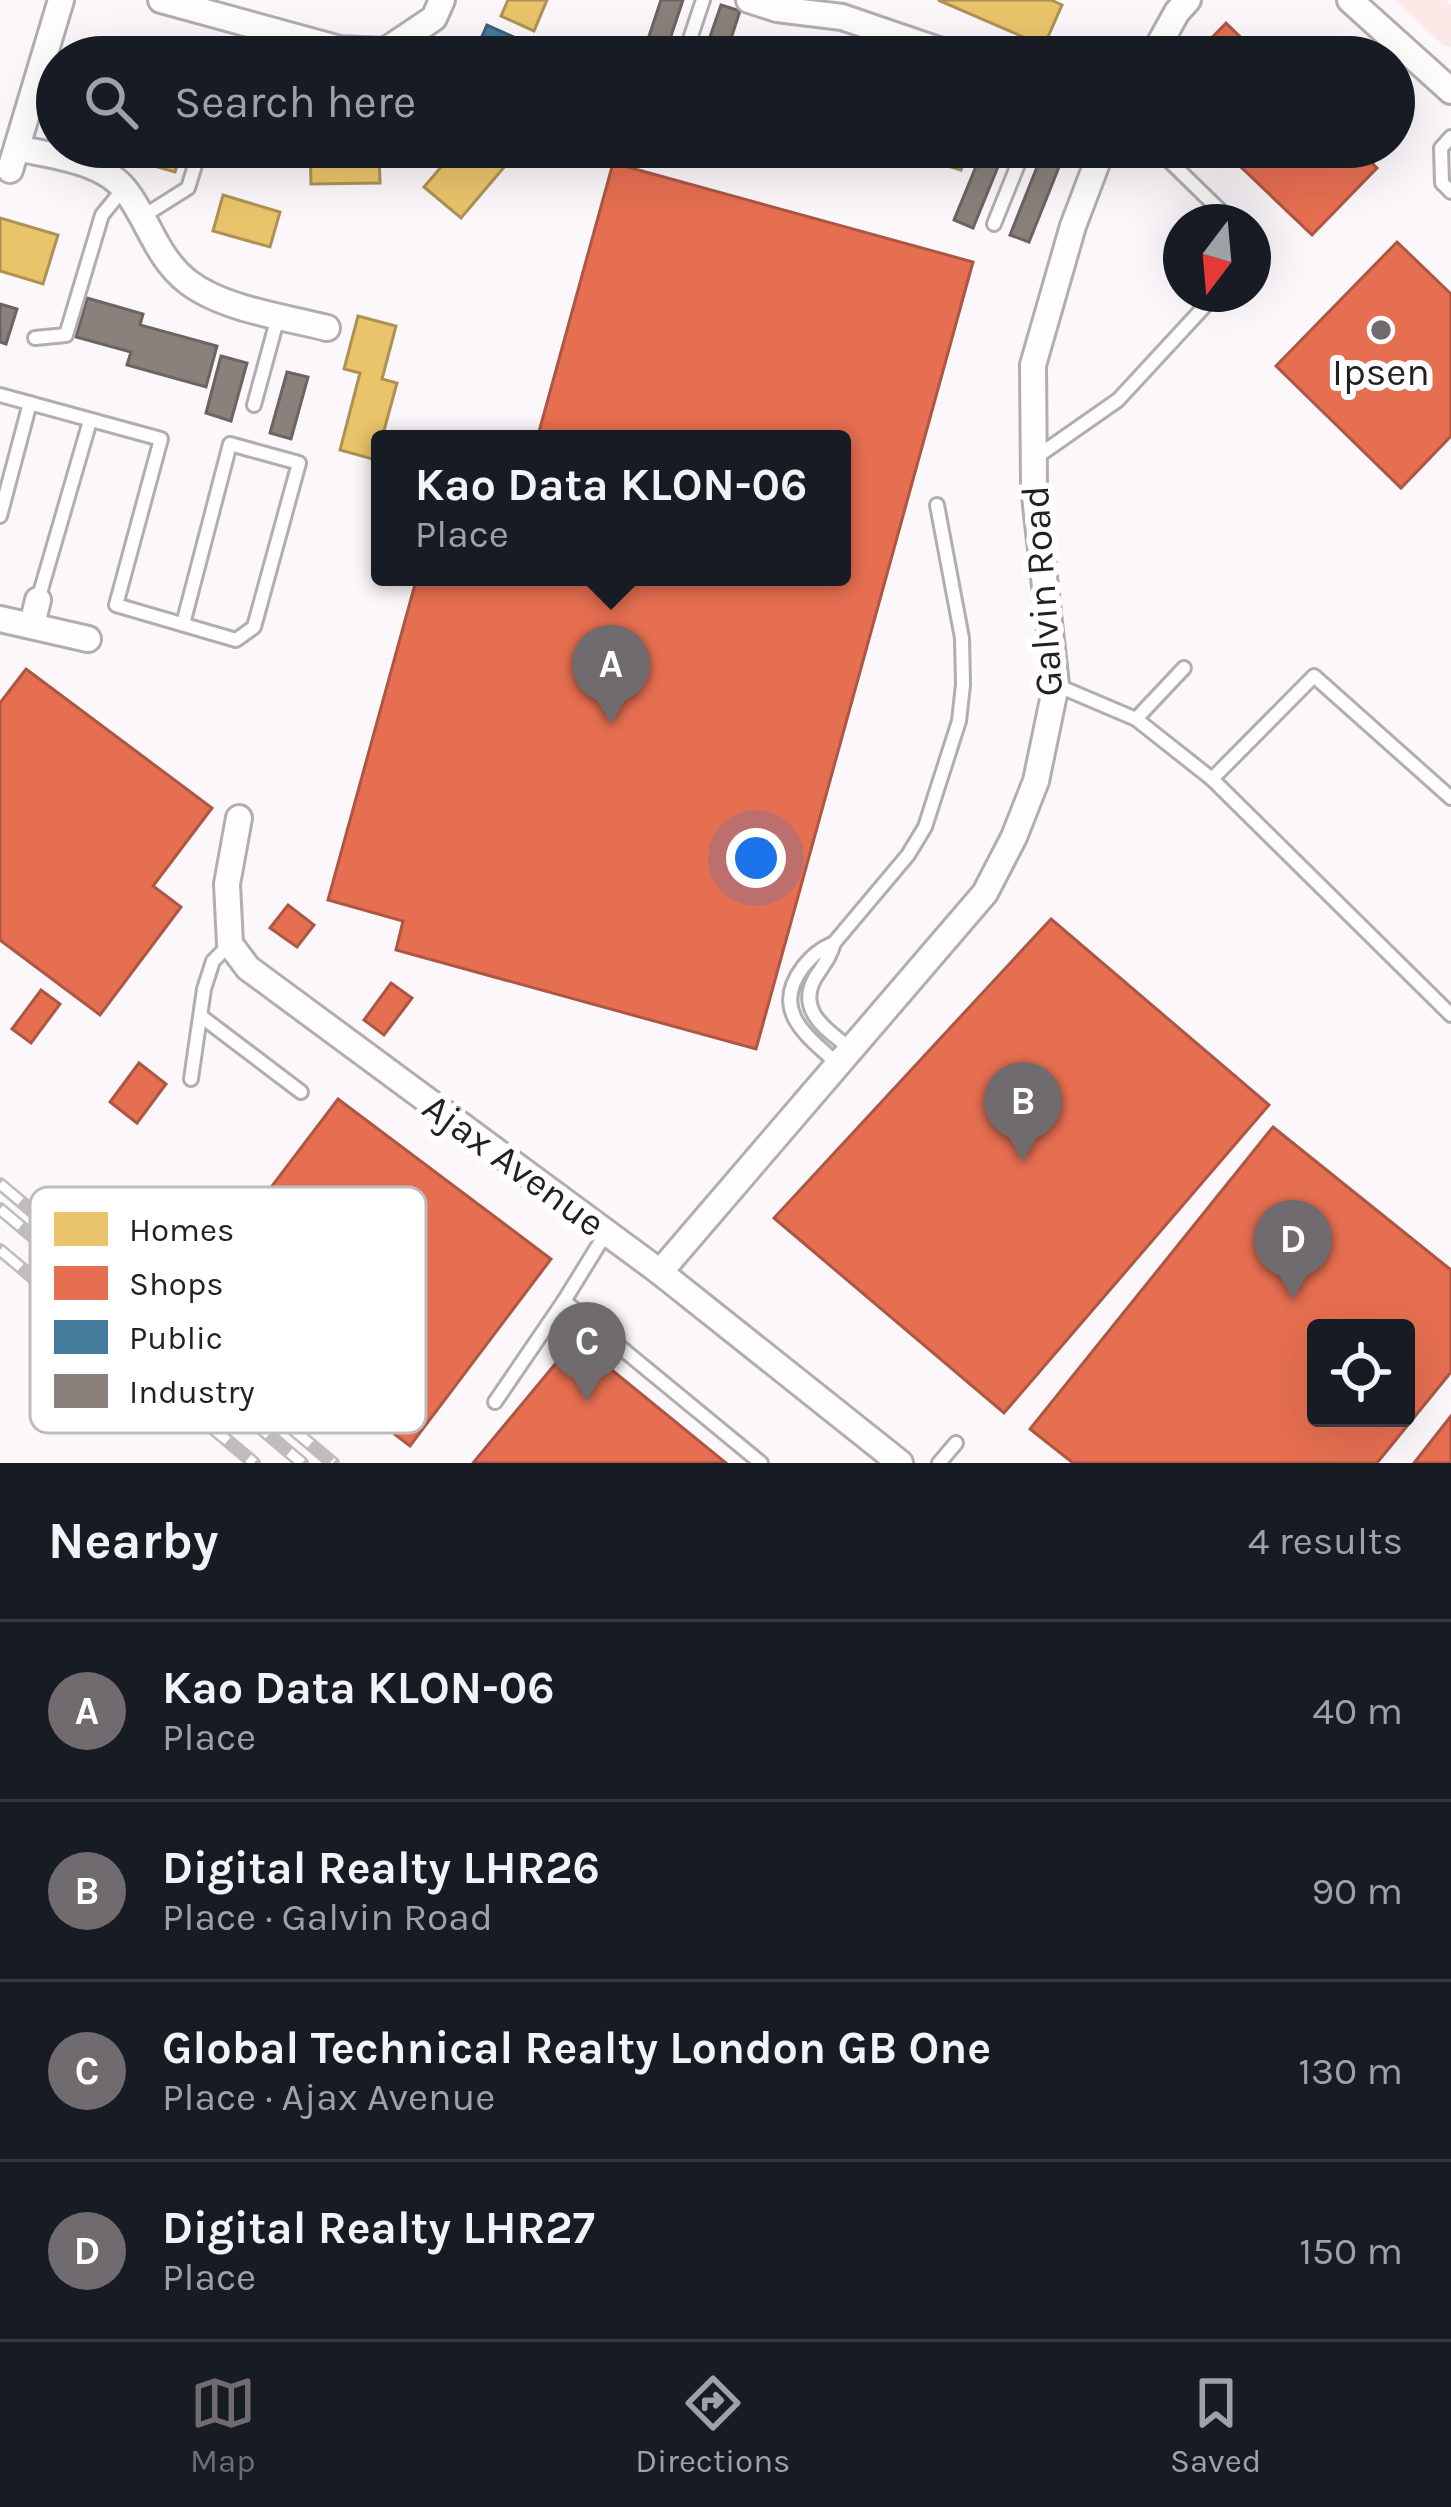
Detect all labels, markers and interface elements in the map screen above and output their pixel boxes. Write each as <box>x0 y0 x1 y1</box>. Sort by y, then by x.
search box <box>36 36 1415 168</box>
icon: search <box>78 69 144 135</box>
text: Search here <box>174 76 416 128</box>
north arrow <box>1163 204 1271 312</box>
marker: Ipsen <box>1368 317 1394 343</box>
place label: Ipsen <box>1332 349 1430 395</box>
popup <box>371 430 851 586</box>
text: Kao Data KLON-06 <box>415 459 807 511</box>
street label: Galvin Road <box>1012 484 1072 698</box>
text: Place <box>415 511 509 557</box>
pin: A <box>572 625 650 724</box>
your location <box>726 828 786 888</box>
pin: B <box>984 1062 1062 1161</box>
street label: Ajax Avenue <box>414 1084 614 1246</box>
legend <box>30 1187 426 1433</box>
pin: D <box>1254 1200 1332 1299</box>
text: Homes <box>129 1211 234 1249</box>
text: Shops <box>129 1265 224 1303</box>
pin: C <box>548 1302 626 1401</box>
text: Public <box>129 1319 223 1357</box>
map controls <box>1307 1319 1415 1427</box>
button: locate <box>1307 1319 1415 1427</box>
text: Industry <box>129 1373 255 1411</box>
text: Nearby <box>48 1511 218 1571</box>
text: 4 results <box>1248 1518 1403 1564</box>
text: Kao Data KLON-06 <box>162 1662 555 1714</box>
text: A <box>75 1688 99 1734</box>
text: 40 m <box>1312 1688 1403 1734</box>
text: Place <box>162 1714 256 1760</box>
text: Digital Realty LHR26 <box>162 1842 600 1894</box>
text: B <box>74 1868 100 1914</box>
text: 90 m <box>1311 1868 1403 1914</box>
text: Place · Galvin Road <box>162 1894 493 1940</box>
text: Global Technical Realty London GB One <box>162 2022 991 2074</box>
text: C <box>75 2048 99 2094</box>
text: 130 m <box>1298 2048 1403 2094</box>
text: Place · Ajax Avenue <box>162 2074 495 2120</box>
text: Digital Realty LHR27 <box>162 2202 595 2254</box>
text: D <box>74 2228 100 2274</box>
text: 150 m <box>1299 2228 1403 2274</box>
text: Place <box>162 2254 256 2300</box>
tab: Map <box>190 2370 256 2480</box>
tab: Directions <box>635 2370 790 2480</box>
tab: Saved <box>1170 2370 1261 2480</box>

